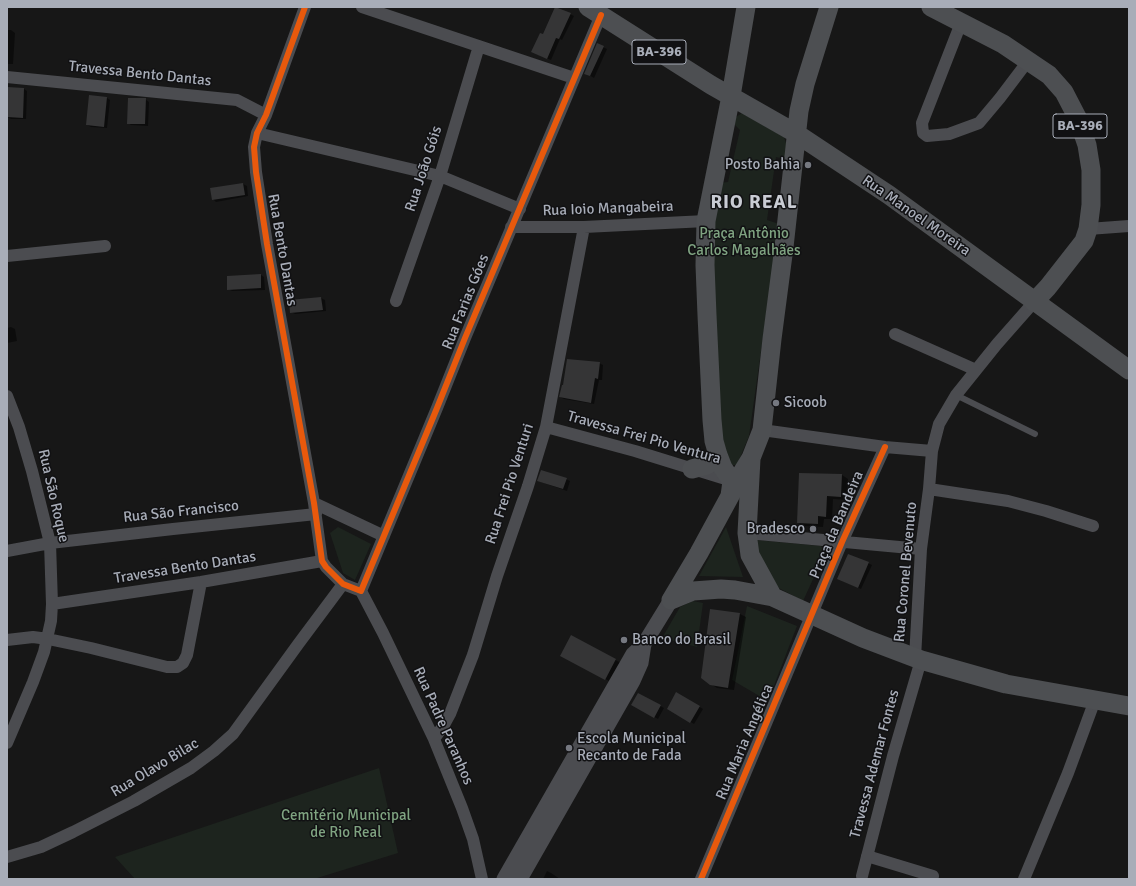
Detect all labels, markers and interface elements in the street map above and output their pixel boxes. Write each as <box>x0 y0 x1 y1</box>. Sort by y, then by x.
road number: BA-396 <box>632 40 686 64</box>
street label: Travessa Bento Dantas <box>68 58 212 90</box>
road number: BA-396 <box>1053 114 1107 138</box>
street label: Rua João Góis <box>402 124 446 214</box>
place label: Posto Bahia <box>725 156 800 174</box>
marker: Posto Bahia <box>803 160 813 170</box>
street label: Rua Manoel Moreira <box>858 172 974 260</box>
district label: RIO REAL <box>710 192 798 214</box>
street label: Rua Bento Dantas <box>263 193 301 307</box>
street label: Rua Ioio Mangabeira <box>542 198 674 220</box>
park label: Praça Antônio Carlos Magalhães <box>687 225 801 260</box>
street label: Rua Farias Góes <box>439 252 493 352</box>
place label: Sicoob <box>784 394 827 412</box>
marker: Sicoob <box>771 398 781 408</box>
street label: Travessa Frei Pio Ventura <box>565 407 723 469</box>
street label: Rua Frei Pio Venturi <box>482 421 538 547</box>
street label: Rua São Roque <box>34 448 72 544</box>
street label: Praça da Bandeira <box>806 468 868 582</box>
street label: Rua São Francisco <box>122 497 240 527</box>
street label: Rua Coronel Bevenuto <box>891 501 921 643</box>
place label: Bradesco <box>746 520 805 538</box>
marker: Bradesco <box>808 524 818 534</box>
street label: Travessa Bento Dantas <box>113 548 257 588</box>
place label: Banco do Brasil <box>632 631 731 649</box>
marker: Banco do Brasil <box>619 635 629 645</box>
street label: Rua Padre Paranhos <box>409 664 477 788</box>
street label: Rua Maria Angélica <box>712 681 778 803</box>
street label: Travessa Ademar Fontes <box>846 688 904 840</box>
place label: Escola Municipal Recanto de Fada <box>577 730 686 765</box>
street label: Rua Olavo Bilac <box>108 735 202 801</box>
marker: Escola Municipal Recanto de Fada <box>564 743 574 753</box>
park label: Cemitério Municipal de Rio Real <box>281 807 411 842</box>

